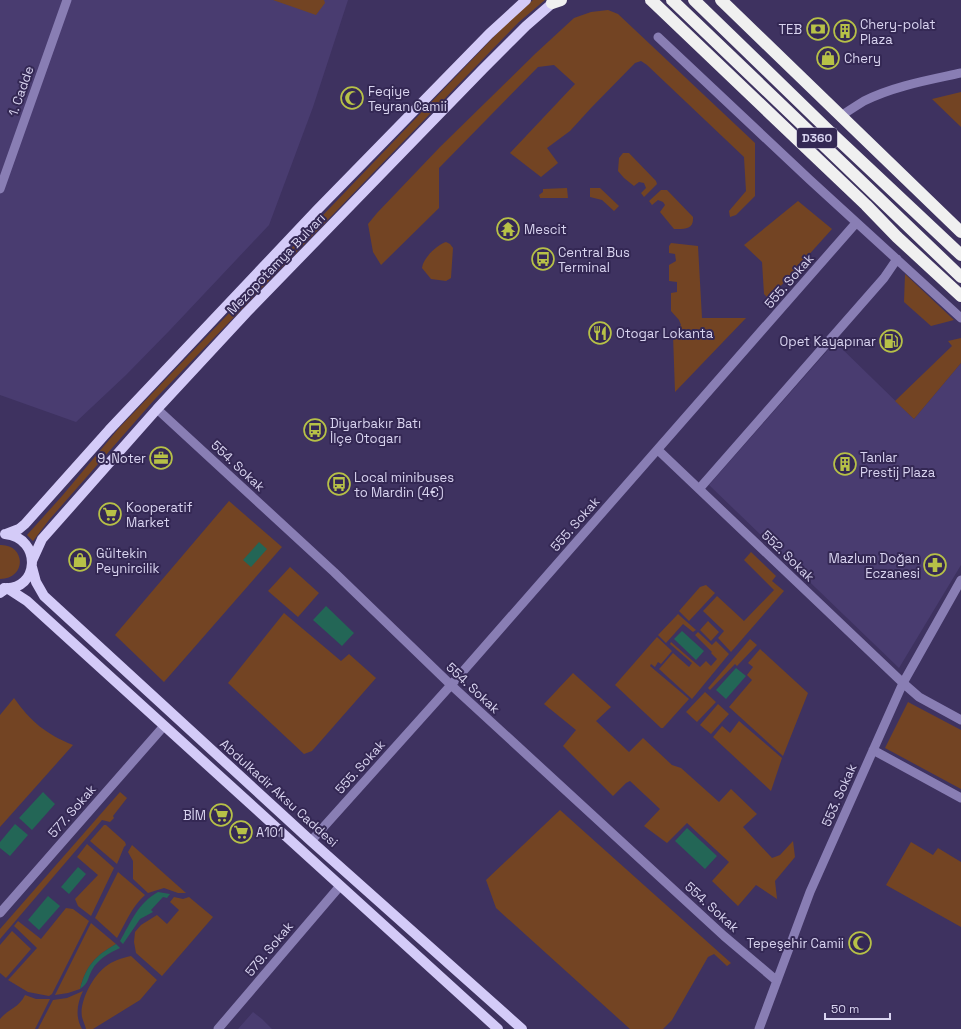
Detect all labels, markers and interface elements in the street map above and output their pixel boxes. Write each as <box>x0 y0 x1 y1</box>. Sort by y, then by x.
bank icon: TEB <box>805 16 831 42</box>
place label: Chery-polat Plaza <box>860 16 935 48</box>
building icon: Chery-polat Plaza <box>832 18 858 44</box>
place label: TEB <box>778 21 802 38</box>
shop icon: Chery <box>815 45 841 71</box>
place label: Chery <box>844 50 881 67</box>
street label: 1. Cadde <box>5 64 37 118</box>
place label: Feqiye Teyran Camii <box>368 83 447 115</box>
mosque icon: Feqiye Teyran Camii <box>339 85 365 111</box>
road number: D360 <box>797 128 837 148</box>
street label: Mezopotamya Bulvarı <box>223 210 329 318</box>
temple icon: Mescit <box>495 216 521 242</box>
place label: Mescit <box>524 221 567 238</box>
place label: Central Bus Terminal <box>558 244 630 276</box>
bus stop icon: Central Bus Terminal <box>530 246 556 272</box>
street label: 555. Sokak <box>761 250 817 312</box>
restaurant icon: Otogar Lokanta <box>587 320 613 346</box>
place label: Otogar Lokanta <box>616 325 714 342</box>
fuel station icon: Opet Kayapınar <box>878 328 904 354</box>
place label: Opet Kayapınar <box>780 333 876 350</box>
place label: Diyarbakır Batı İlçe Otogarı <box>330 415 421 447</box>
bus stop icon: Diyarbakır Batı İlçe Otogarı <box>302 417 328 443</box>
street label: 554. Sokak <box>208 437 268 495</box>
office icon: 9. Noter <box>148 445 174 471</box>
place label: Tanlar Prestij Plaza <box>860 449 936 481</box>
place label: 9. Noter <box>97 450 146 467</box>
building icon: Tanlar Prestij Plaza <box>832 451 858 477</box>
place label: Local minibuses to Mardin (4€) <box>354 469 454 501</box>
bus stop icon: Local minibuses to Mardin (4€) <box>326 471 352 497</box>
street label: 555. Sokak <box>547 493 603 555</box>
place label: Kooperatif Market <box>126 499 193 531</box>
supermarket icon: Kooperatif Market <box>97 501 123 527</box>
street label: 552. Sokak <box>758 527 818 585</box>
place label: Gültekin Peynircilik <box>96 545 159 577</box>
shop icon: Gültekin Peynircilik <box>67 547 93 573</box>
place label: Mazlum Doğan Eczanesi <box>828 550 920 582</box>
pharmacy icon: Mazlum Doğan Eczanesi <box>922 552 948 578</box>
street label: 554. Sokak <box>443 659 503 717</box>
street label: Abdulkadir Aksu Caddesi <box>216 735 342 851</box>
street label: 555. Sokak <box>331 736 389 798</box>
street label: 553. Sokak <box>818 761 860 829</box>
street label: 577. Sokak <box>44 781 100 841</box>
supermarket icon: BİM <box>208 802 234 828</box>
place label: BİM <box>183 807 206 824</box>
supermarket icon: A101 <box>228 819 254 845</box>
place label: A101 <box>256 824 283 841</box>
street label: 554. Sokak <box>681 878 743 936</box>
street label: 579. Sokak <box>241 918 297 980</box>
mosque icon: Tepeşehir Camii <box>847 930 873 956</box>
place label: Tepeşehir Camii <box>747 935 844 952</box>
scale bar <box>825 995 890 1021</box>
text: 50 m <box>831 1001 859 1017</box>

